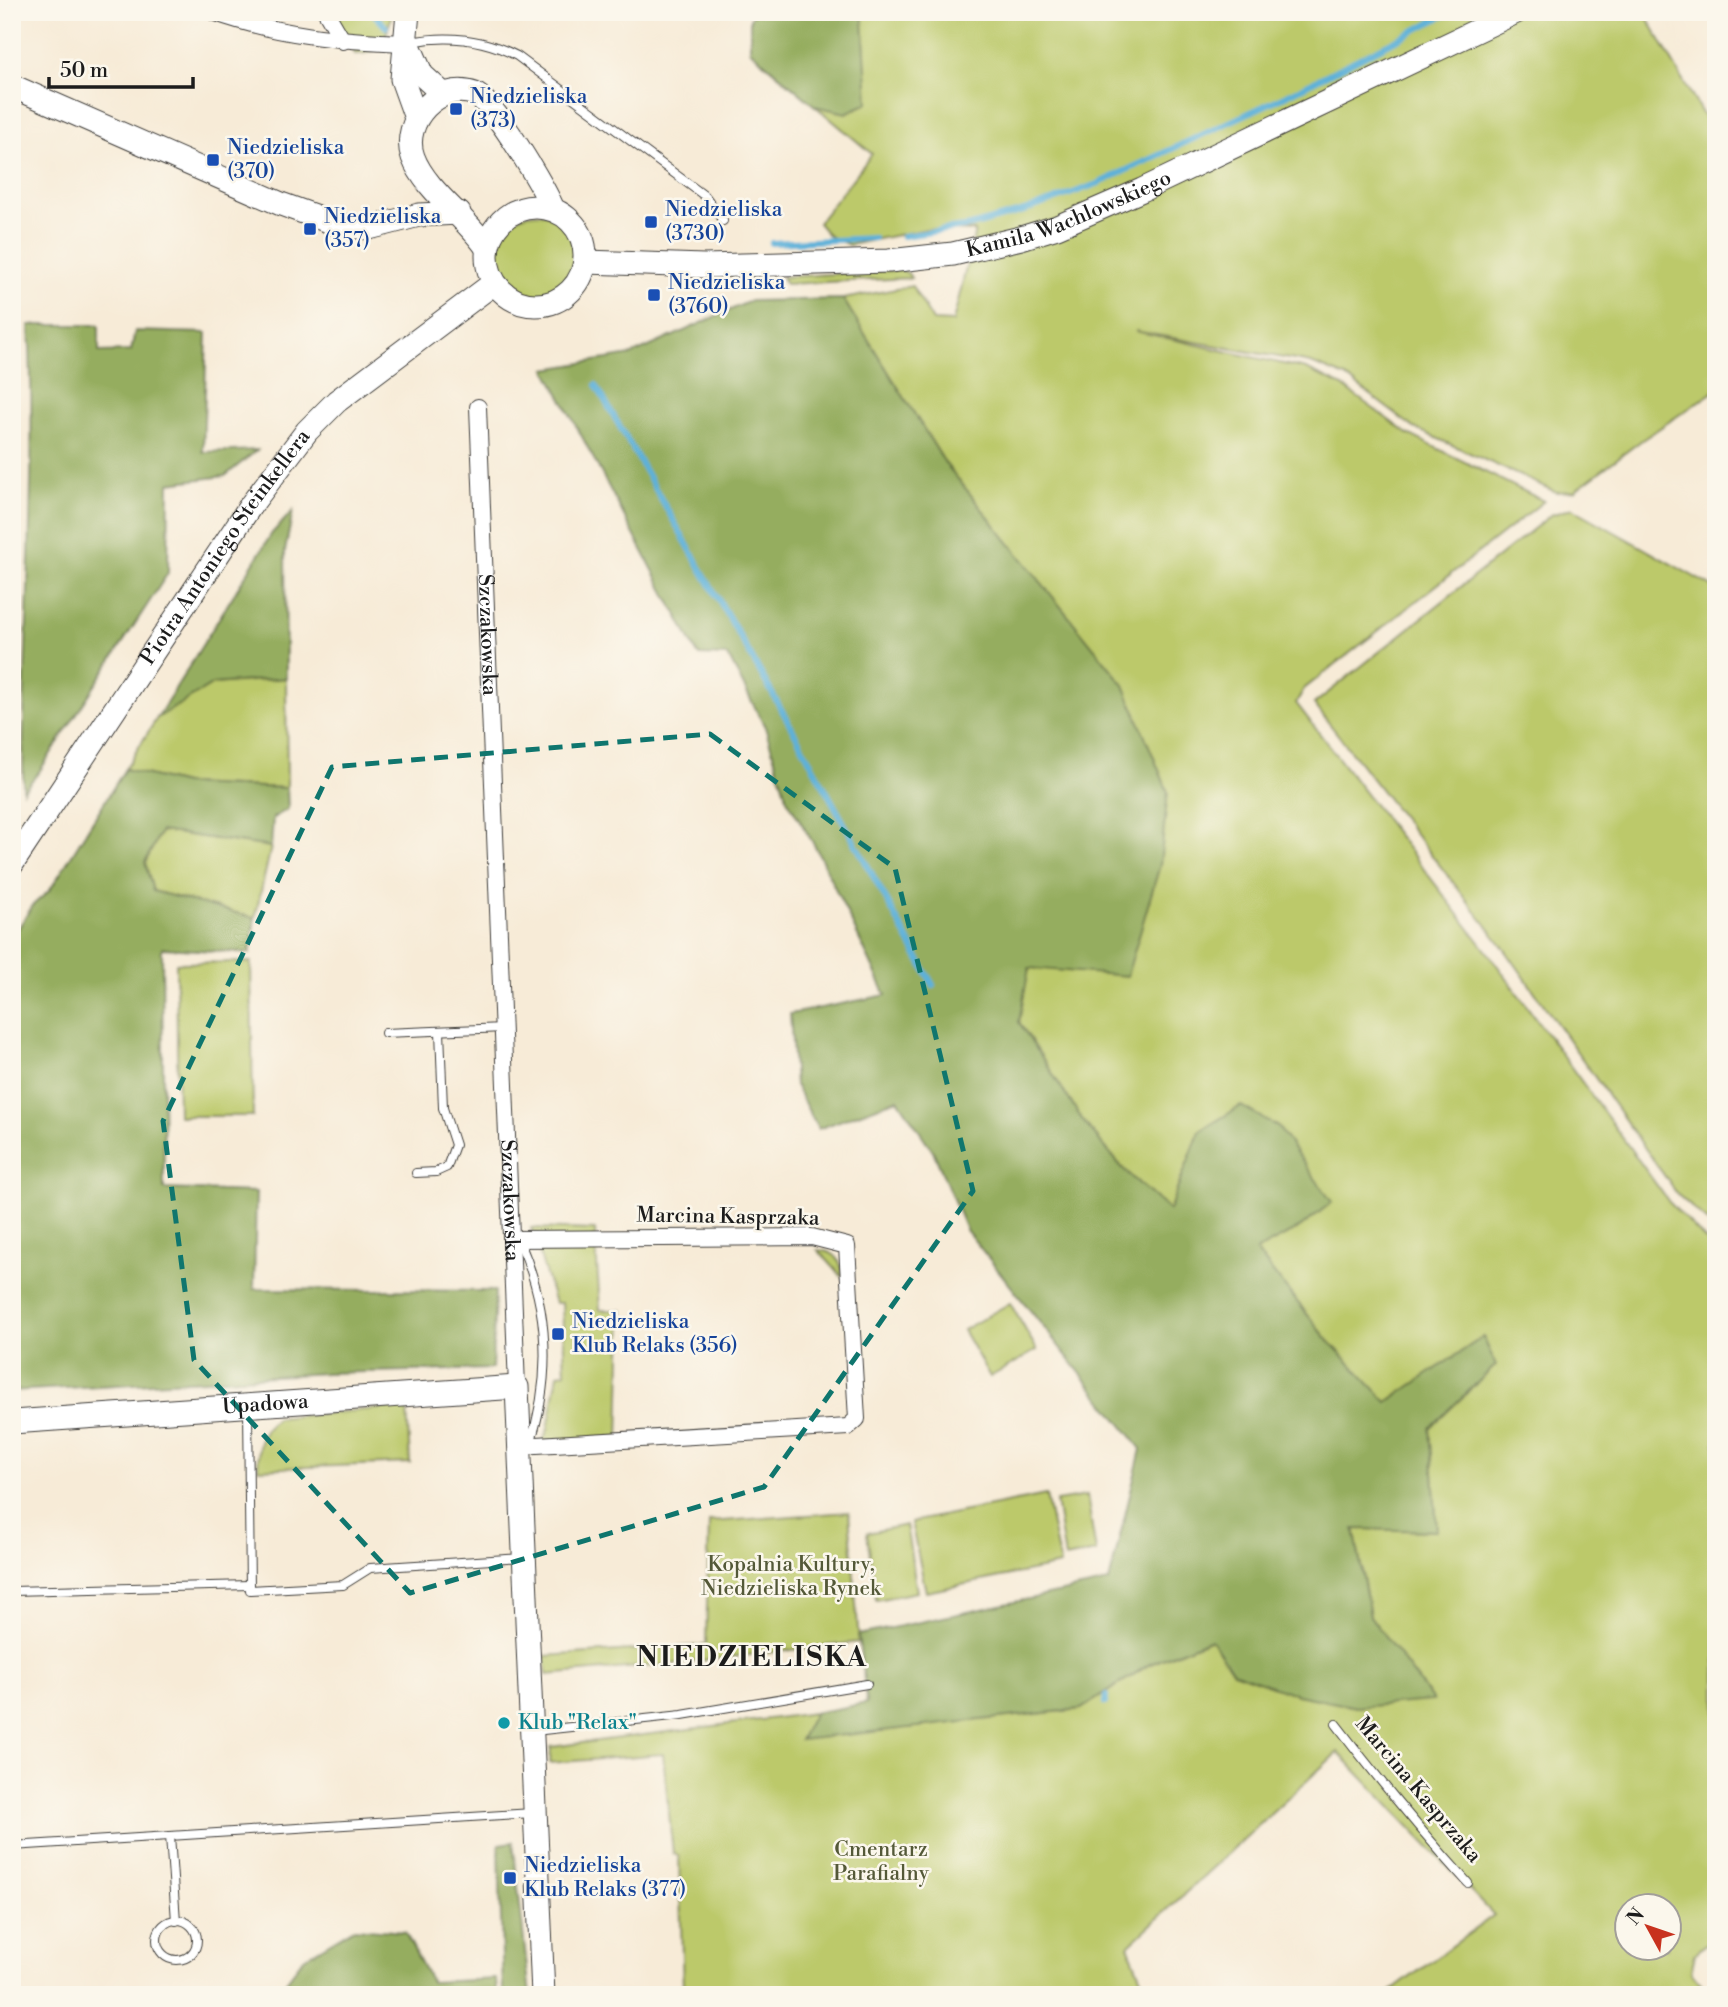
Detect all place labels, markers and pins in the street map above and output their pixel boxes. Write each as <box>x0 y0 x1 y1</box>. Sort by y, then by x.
place label: Niedzieliska (373) <box>470 84 588 134</box>
marker: Niedzieliska (373) <box>448 101 464 117</box>
place label: Niedzieliska (370) <box>227 135 345 185</box>
marker: Niedzieliska (370) <box>205 152 221 168</box>
place label: Niedzieliska (3730) <box>665 197 783 247</box>
place label: Niedzieliska (357) <box>324 204 442 254</box>
marker: Niedzieliska (3730) <box>643 214 659 230</box>
marker: Niedzieliska (357) <box>302 221 318 237</box>
place label: Niedzieliska (3760) <box>668 270 786 320</box>
marker: Niedzieliska (3760) <box>646 287 662 303</box>
place label: Niedzieliska Klub Relaks (356) <box>572 1309 738 1359</box>
marker: Niedzieliska Klub Relaks (356) <box>550 1326 566 1342</box>
place label: Klub "Relax" <box>518 1710 637 1736</box>
marker: Klub "Relax" <box>496 1715 512 1731</box>
place label: Niedzieliska Klub Relaks (377) <box>524 1853 686 1903</box>
marker: Niedzieliska Klub Relaks (377) <box>502 1870 518 1886</box>

